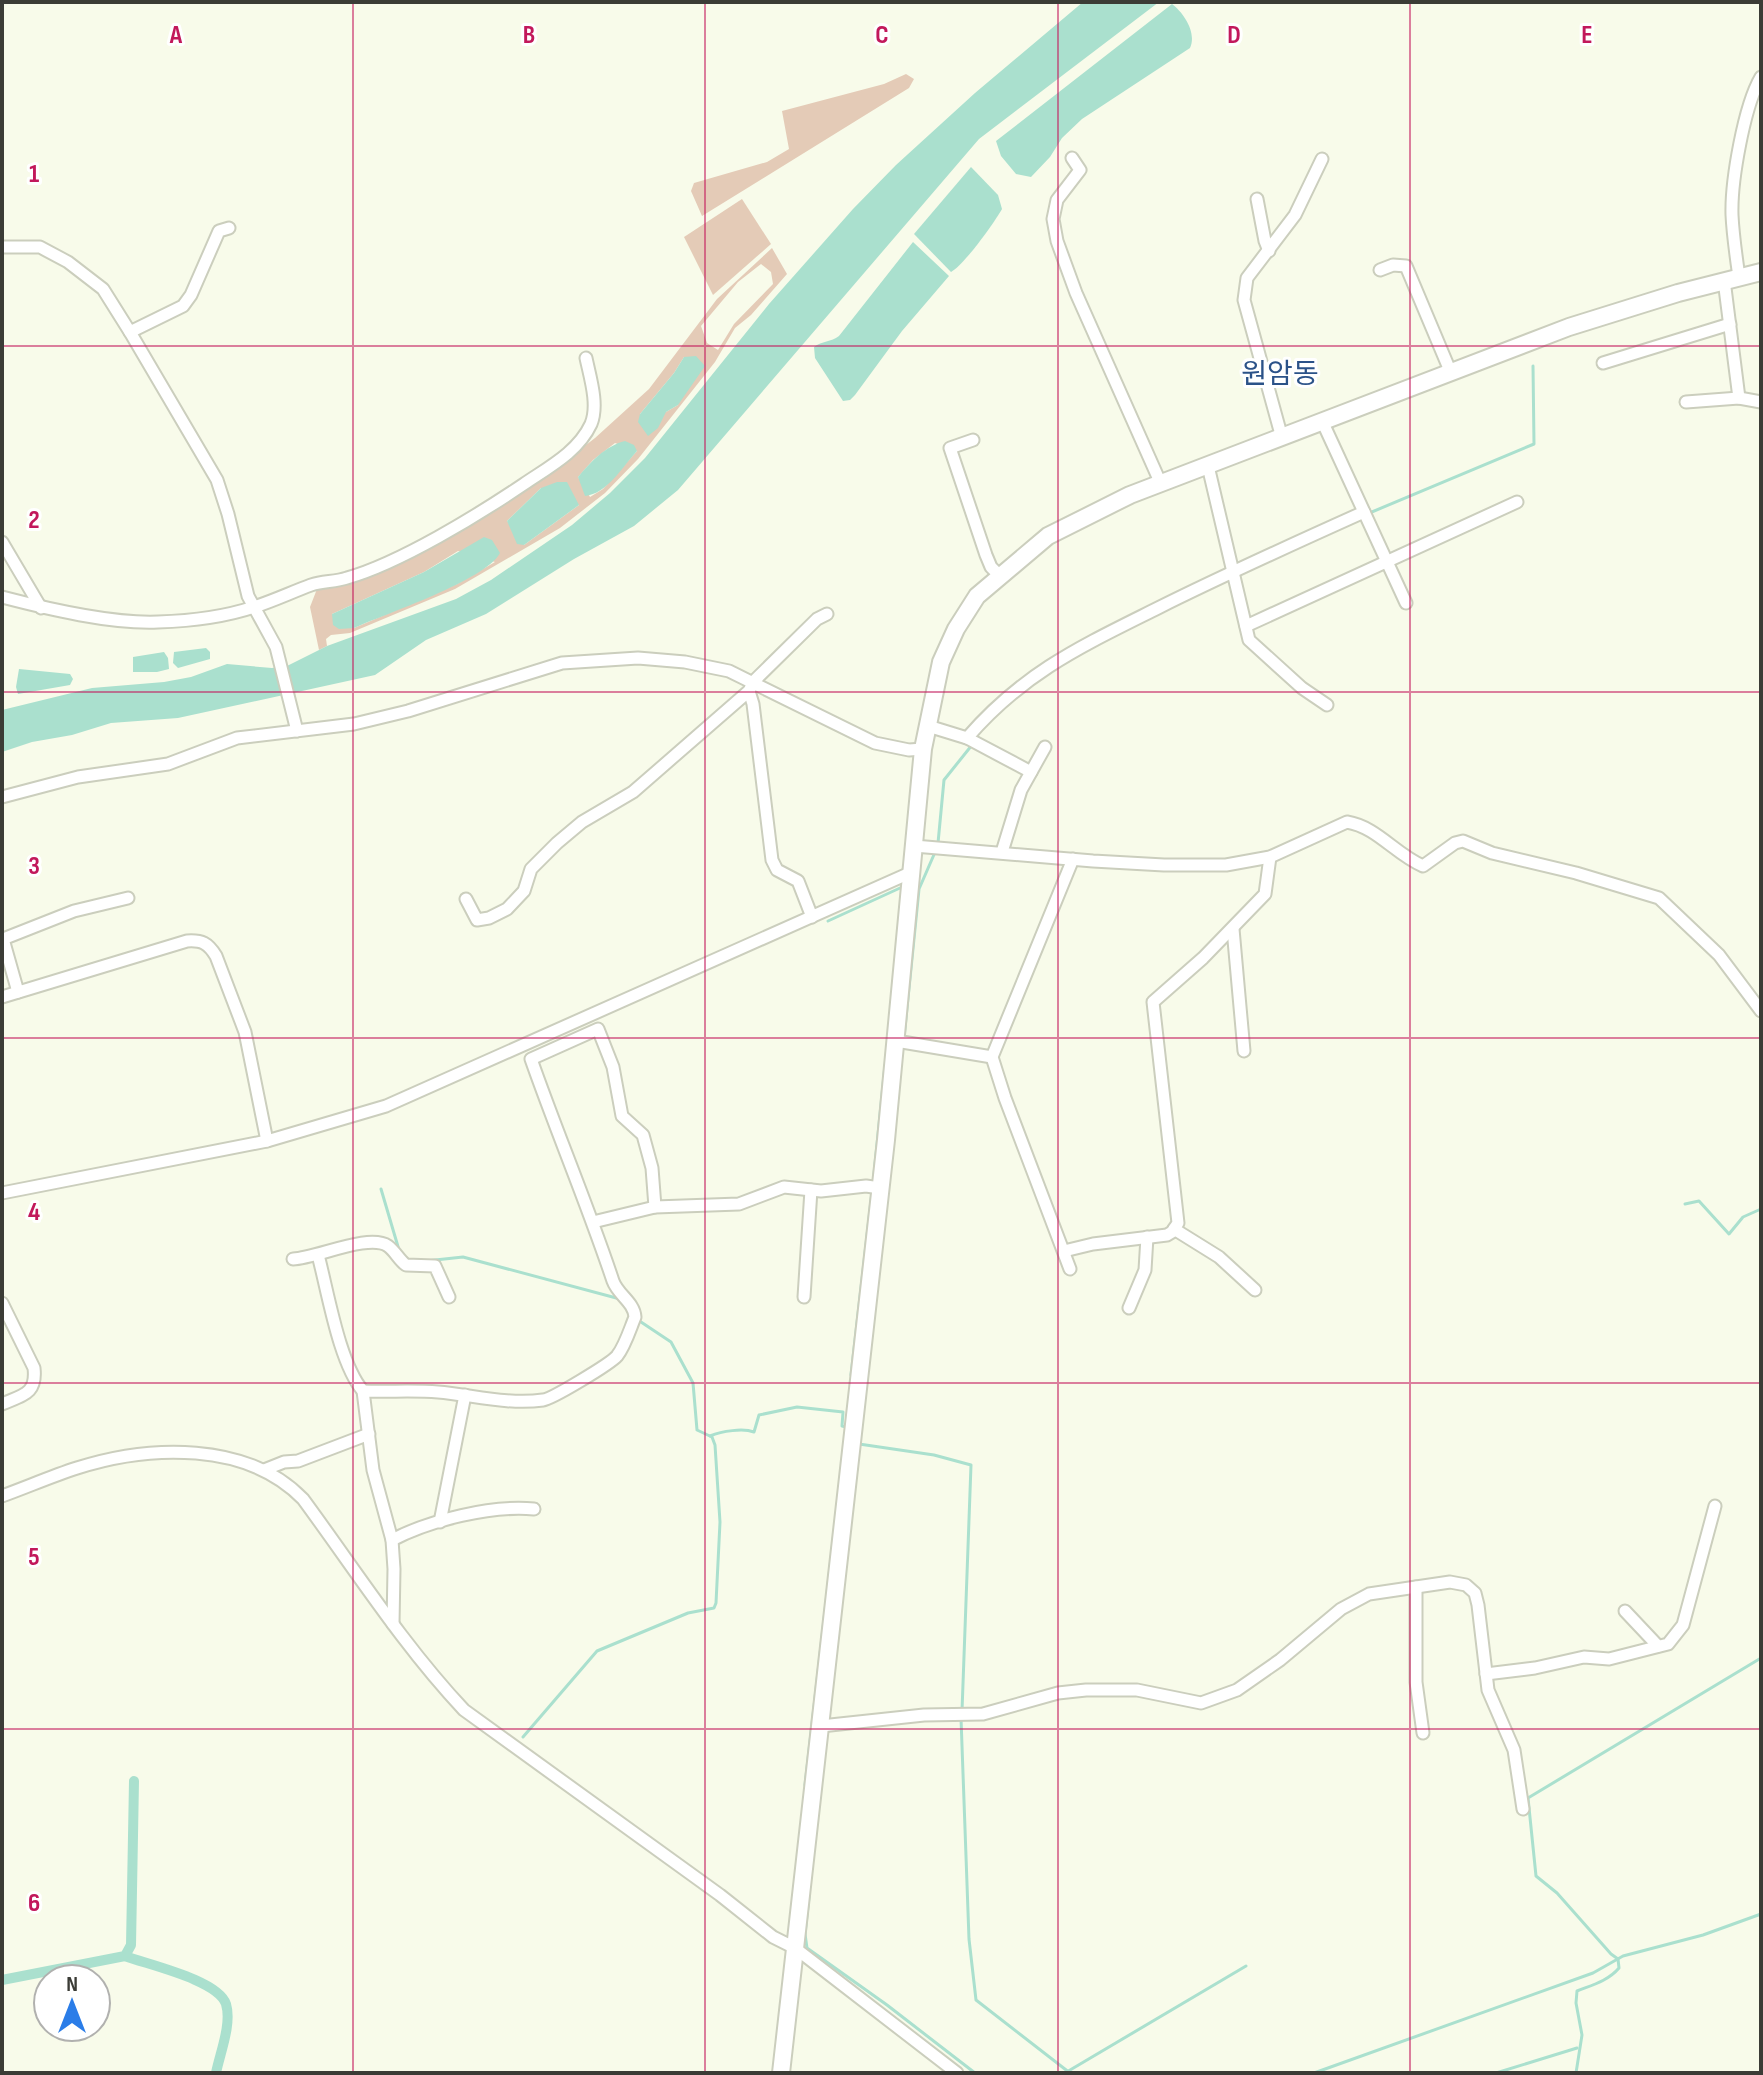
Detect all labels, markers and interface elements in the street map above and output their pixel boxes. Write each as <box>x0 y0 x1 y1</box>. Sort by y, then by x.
text: A <box>169 20 183 51</box>
text: B <box>523 20 535 51</box>
text: C <box>875 20 889 51</box>
text: D <box>1227 20 1241 51</box>
text: E <box>1581 20 1593 51</box>
text: 1 <box>29 159 39 190</box>
district label: 원암동 <box>1241 358 1319 391</box>
text: 2 <box>28 505 40 536</box>
text: 3 <box>28 851 40 882</box>
text: 4 <box>28 1197 40 1228</box>
text: 5 <box>28 1542 40 1573</box>
text: 6 <box>28 1888 40 1919</box>
north arrow <box>32 1963 112 2043</box>
text: N <box>66 1971 78 1998</box>

